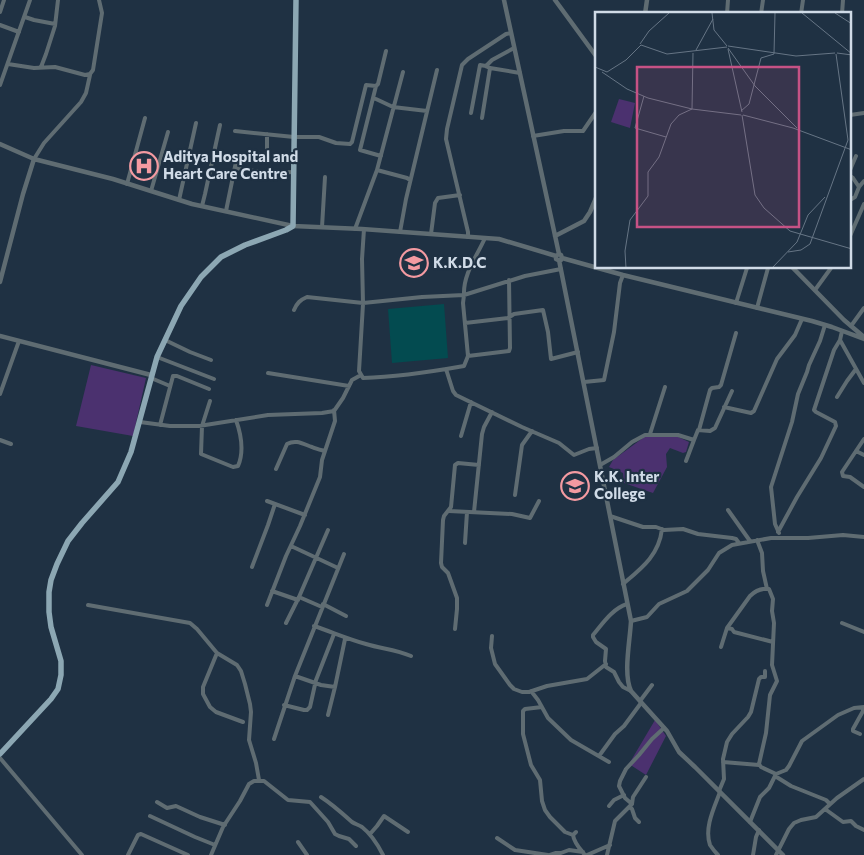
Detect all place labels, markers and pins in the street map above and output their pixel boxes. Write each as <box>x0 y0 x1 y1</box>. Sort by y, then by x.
place label: Aditya Hospital and Heart Care Centre <box>163 147 298 182</box>
hospital icon: Aditya Hospital and Heart Care Centre <box>129 151 159 181</box>
school or university icon: K.K.D.C <box>399 248 429 278</box>
place label: K.K.D.C <box>433 253 486 271</box>
place label: K.K. Inter College <box>594 467 660 502</box>
school or university icon: K.K. Inter College <box>560 471 590 501</box>

